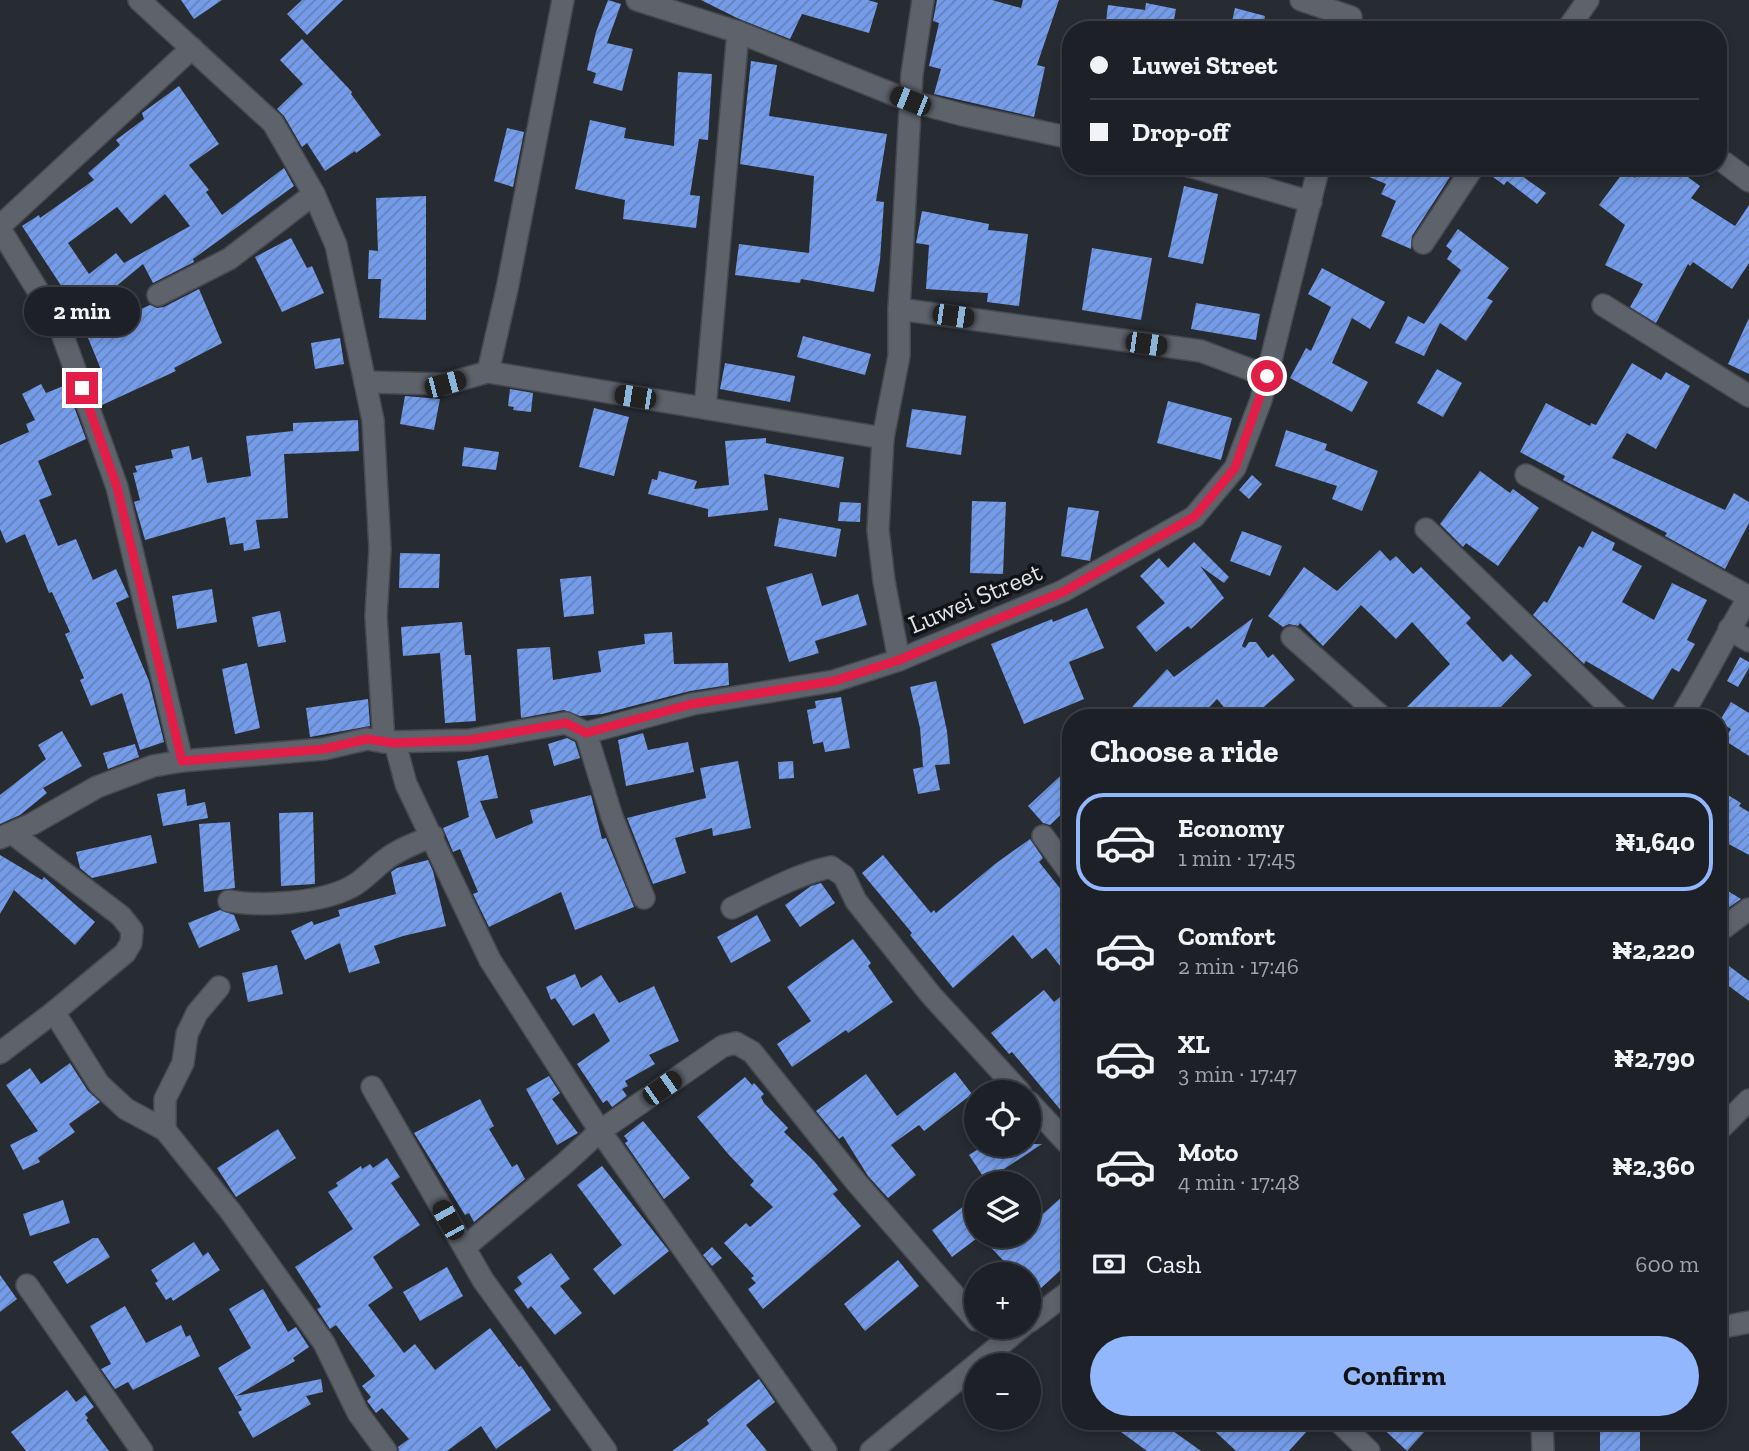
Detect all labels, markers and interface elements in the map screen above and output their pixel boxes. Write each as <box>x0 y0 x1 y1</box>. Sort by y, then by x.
text: Luwei Street <box>1132 49 1277 81</box>
car <box>887 83 934 119</box>
text: Drop-off <box>1132 116 1229 148</box>
callout: 2 min <box>24 286 140 336</box>
text: 2 min <box>53 297 111 325</box>
car <box>931 303 976 329</box>
car <box>1124 331 1169 357</box>
route start <box>1251 360 1283 392</box>
car <box>422 368 469 400</box>
route end <box>66 372 98 404</box>
car <box>613 383 658 411</box>
street label: Luwei Street <box>903 555 1047 640</box>
text: Choose a ride <box>1090 732 1278 770</box>
icon: car <box>1094 811 1157 874</box>
text: Economy <box>1178 812 1284 844</box>
text: ₦1,640 <box>1615 826 1695 858</box>
text: 1 min · 17:45 <box>1178 844 1296 872</box>
icon: car <box>1094 919 1157 982</box>
text: Comfort <box>1178 920 1275 952</box>
text: ₦2,220 <box>1612 934 1695 966</box>
text: 2 min · 17:46 <box>1178 952 1299 980</box>
icon: car <box>1094 1027 1157 1090</box>
text: XL <box>1178 1028 1210 1060</box>
text: ₦2,790 <box>1614 1042 1695 1074</box>
text: 3 min · 17:47 <box>1178 1060 1297 1088</box>
car <box>639 1067 686 1109</box>
map controls <box>964 1080 1041 1430</box>
button: locate <box>964 1080 1041 1157</box>
icon: car <box>1094 1135 1157 1198</box>
text: Moto <box>1178 1136 1238 1168</box>
text: ₦2,360 <box>1612 1150 1695 1182</box>
text: 4 min · 17:48 <box>1178 1168 1300 1196</box>
button: layers <box>964 1171 1041 1248</box>
car <box>429 1197 468 1243</box>
icon: cash <box>1090 1245 1128 1283</box>
text: Cash <box>1146 1248 1201 1280</box>
text: 600 m <box>1635 1250 1699 1278</box>
button: + <box>964 1262 1041 1339</box>
button: Confirm <box>1090 1336 1699 1416</box>
button: − <box>964 1353 1041 1430</box>

